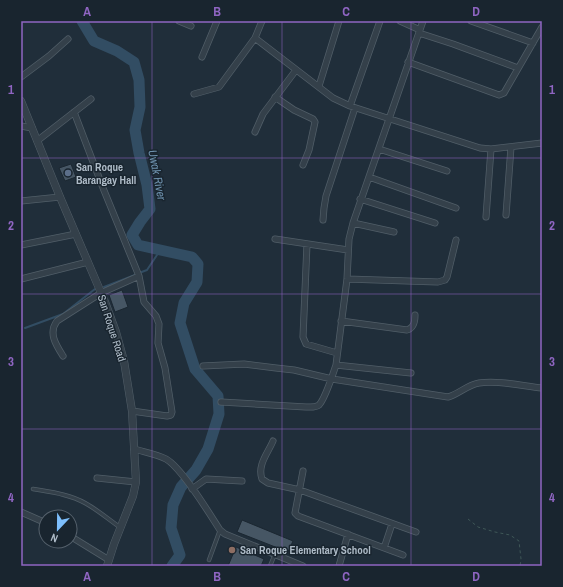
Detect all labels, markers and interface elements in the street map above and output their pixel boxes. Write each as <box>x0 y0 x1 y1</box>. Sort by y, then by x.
text: A <box>83 3 91 20</box>
text: B <box>213 3 221 20</box>
text: C <box>342 3 350 20</box>
text: D <box>472 3 480 20</box>
text: 1 <box>8 81 14 98</box>
text: 1 <box>549 81 555 98</box>
water label: Uwak River <box>144 149 170 202</box>
place label: San Roque Barangay Hall <box>76 160 136 187</box>
marker: San Roque Barangay Hall <box>63 168 73 178</box>
text: 2 <box>8 217 14 234</box>
text: 2 <box>549 217 555 234</box>
street label: San Roque Road <box>95 293 129 363</box>
text: 3 <box>8 353 14 370</box>
text: 3 <box>549 353 555 370</box>
text: 4 <box>8 489 14 506</box>
text: 4 <box>549 489 555 506</box>
north arrow <box>38 509 78 549</box>
text: N <box>49 531 60 546</box>
place label: San Roque Elementary School <box>240 543 371 557</box>
marker: San Roque Elementary School <box>227 545 237 555</box>
text: A <box>83 568 91 585</box>
text: B <box>213 568 221 585</box>
text: C <box>342 568 350 585</box>
text: D <box>472 568 480 585</box>

